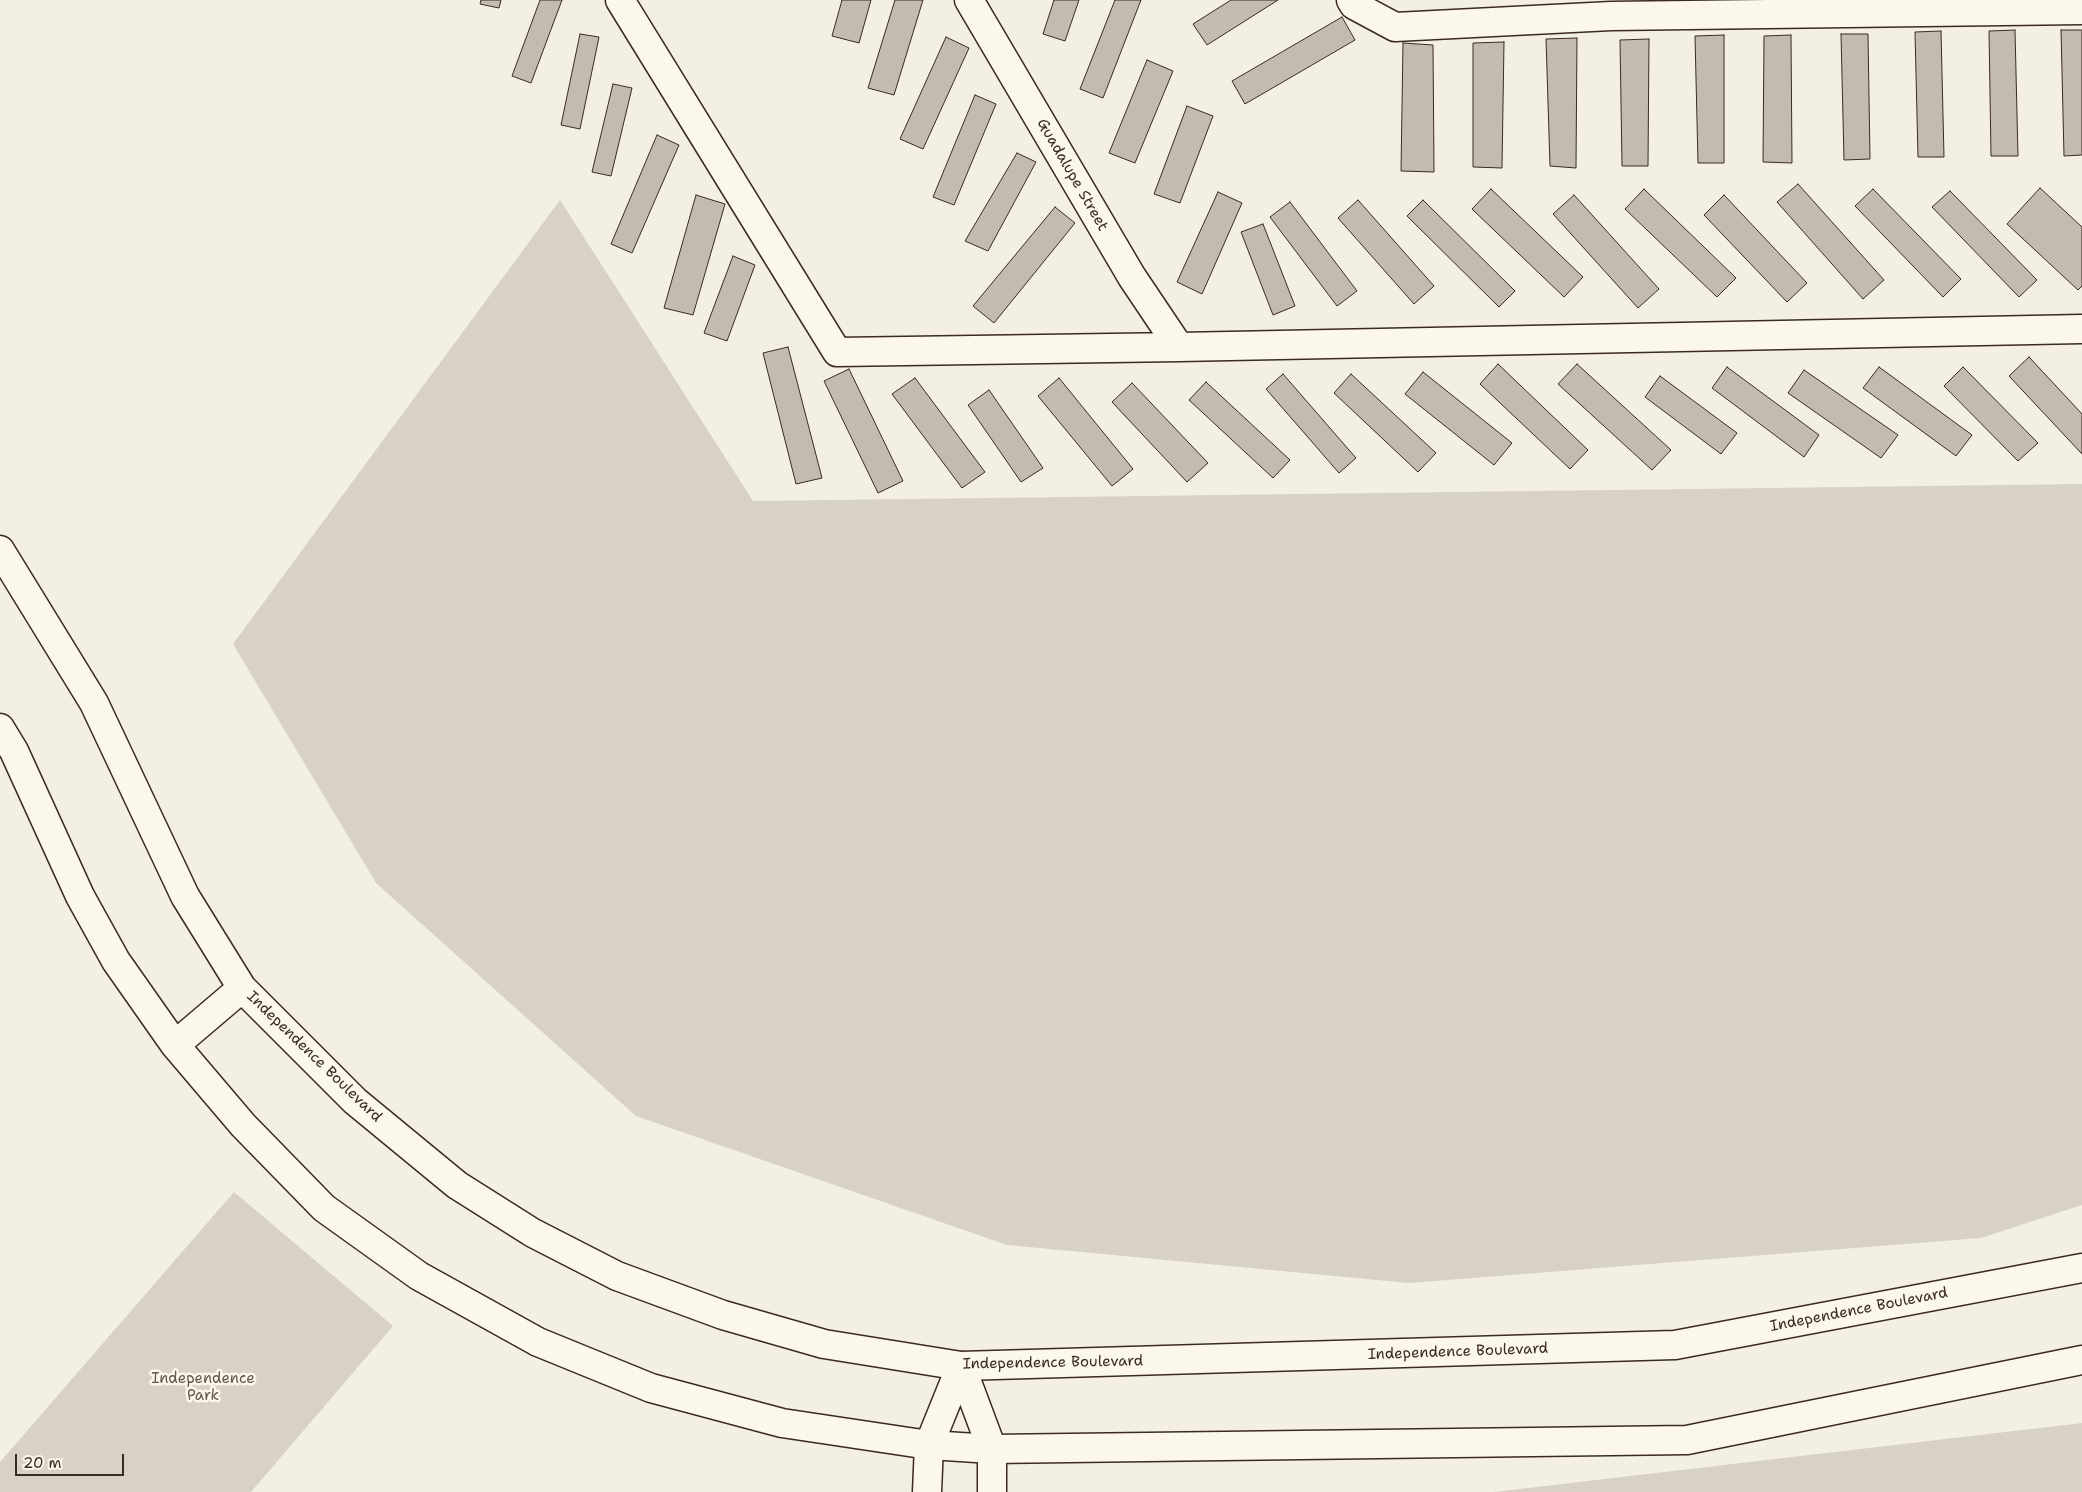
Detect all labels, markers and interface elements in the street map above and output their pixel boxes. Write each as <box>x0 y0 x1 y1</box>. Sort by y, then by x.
street label: Guadalupe Street <box>1032 116 1112 234</box>
street label: Independence Boulevard <box>243 988 385 1126</box>
street label: Independence Boulevard <box>1769 1284 1949 1336</box>
street label: Independence Boulevard <box>1367 1340 1549 1364</box>
street label: Independence Boulevard <box>963 1352 1143 1374</box>
park label: Independence Park <box>151 1370 255 1405</box>
scale bar <box>18 1444 126 1476</box>
text: 20 m <box>23 1453 62 1473</box>

